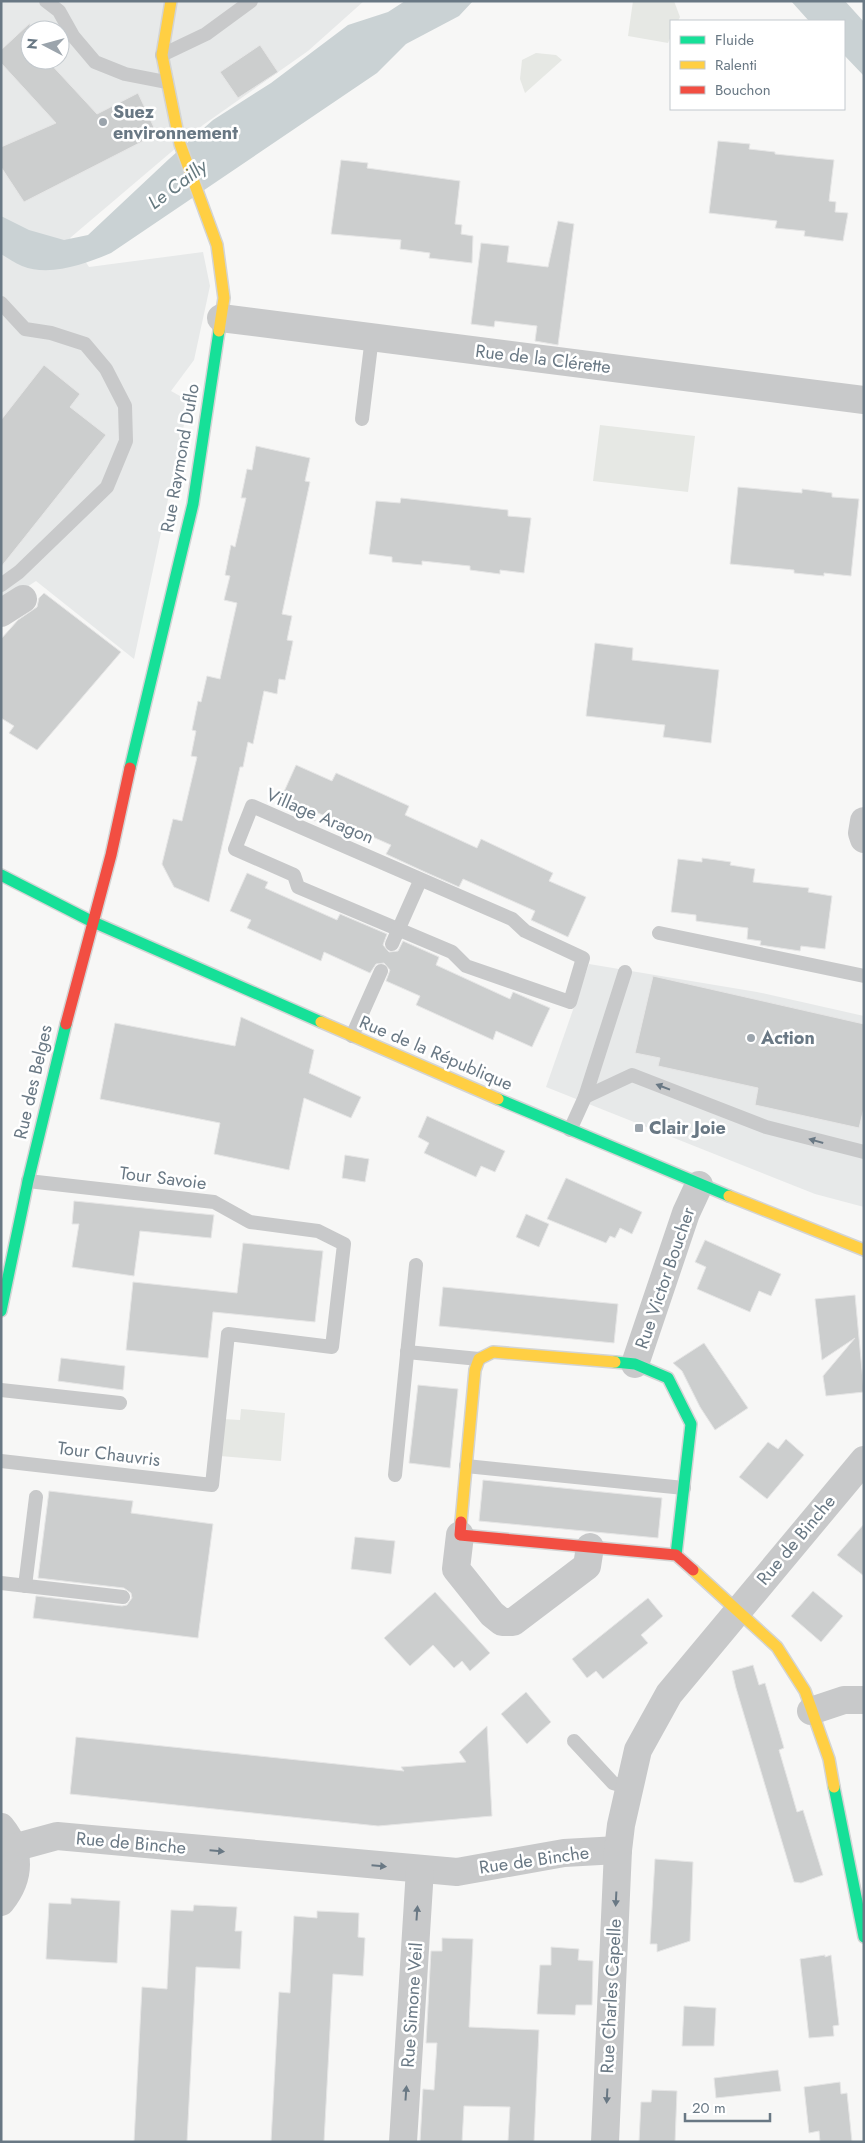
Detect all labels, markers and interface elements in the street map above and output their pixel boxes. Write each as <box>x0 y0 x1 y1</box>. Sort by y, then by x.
north arrow <box>20 20 70 70</box>
legend <box>670 20 845 110</box>
text: Fluide <box>715 29 754 51</box>
text: N <box>22 37 43 50</box>
text: Ralenti <box>715 54 757 76</box>
text: Bouchon <box>715 79 771 101</box>
place label: Suez environnement <box>113 99 238 146</box>
marker: Suez environnement <box>97 116 109 128</box>
water label: Le Cailly <box>142 152 214 216</box>
street label: Rue de la Clérette <box>474 338 612 380</box>
street label: Rue Raymond Duflo <box>154 381 206 534</box>
street label: Village Aragon <box>262 782 378 850</box>
street label: Rue de la République <box>355 1009 517 1097</box>
street label: Rue des Belges <box>7 1022 59 1142</box>
place label: Action <box>760 1025 815 1051</box>
marker: Action <box>745 1032 757 1044</box>
one-way arrow <box>655 1083 670 1091</box>
place label: Clair Joie <box>649 1115 726 1141</box>
marker: Clair Joie <box>633 1122 645 1134</box>
one-way arrow <box>809 1136 824 1144</box>
street label: Tour Savoie <box>118 1160 208 1196</box>
street label: Rue Victor Boucher <box>629 1203 702 1352</box>
street label: Tour Chauvris <box>56 1435 162 1473</box>
street label: Rue de Binche <box>750 1489 842 1591</box>
street label: Rue de Binche <box>75 1825 187 1861</box>
street label: Rue de Binche <box>477 1839 591 1881</box>
one-way arrow <box>210 1847 226 1855</box>
one-way arrow <box>371 1862 387 1870</box>
one-way arrow <box>611 1891 619 1907</box>
one-way arrow <box>414 1905 422 1921</box>
street label: Rue Charles Capelle <box>594 1918 628 2074</box>
street label: Rue Simone Veil <box>395 1942 429 2068</box>
one-way arrow <box>403 2085 411 2101</box>
one-way arrow <box>602 2088 610 2104</box>
scale bar <box>685 2090 770 2122</box>
text: 20 m <box>692 2097 726 2119</box>

